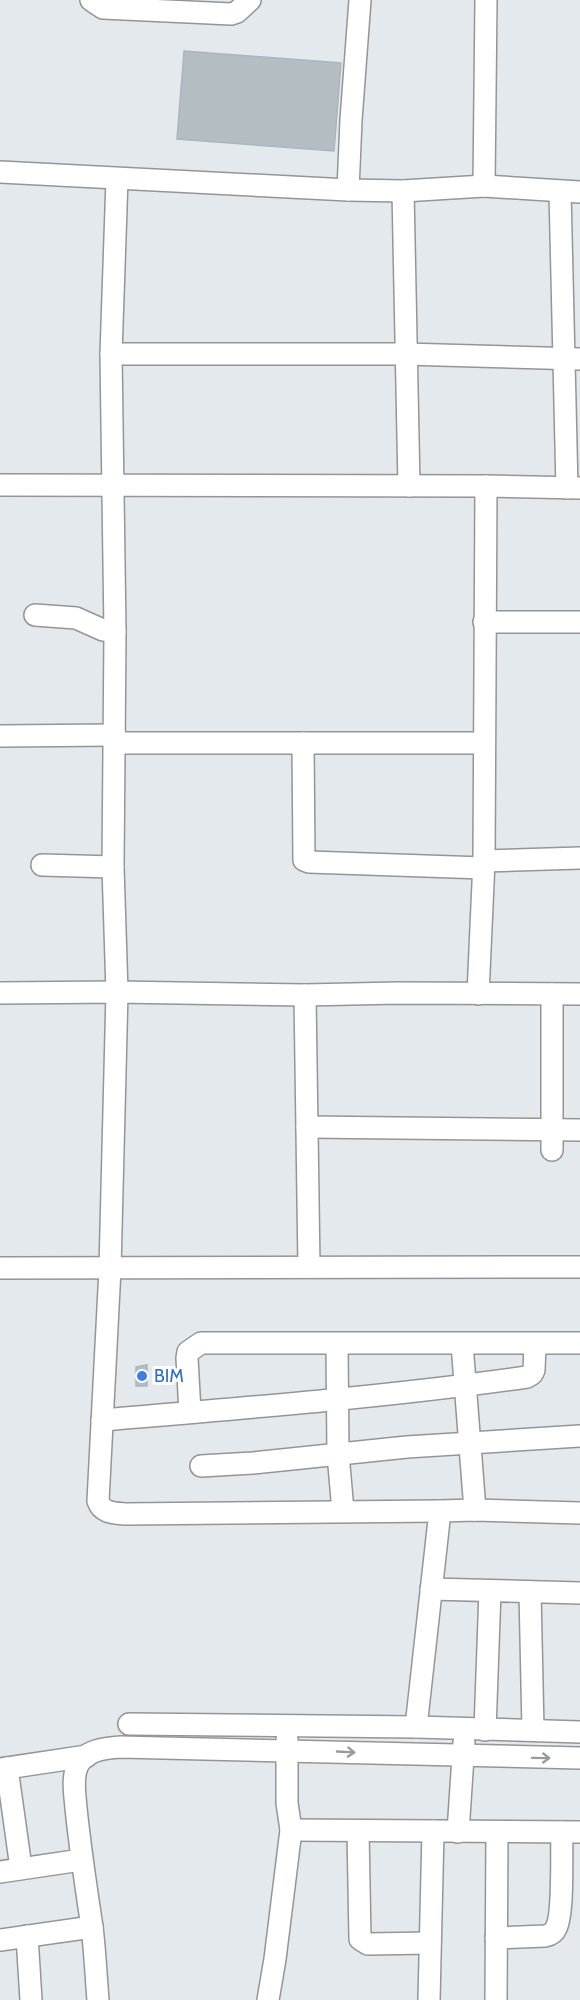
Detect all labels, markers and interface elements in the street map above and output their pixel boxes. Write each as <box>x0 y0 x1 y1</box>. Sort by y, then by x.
place label: BIM <box>154 1365 184 1387</box>
marker: BIM <box>135 1369 149 1383</box>
one-way arrow <box>335 1747 355 1758</box>
one-way arrow <box>530 1752 550 1764</box>

